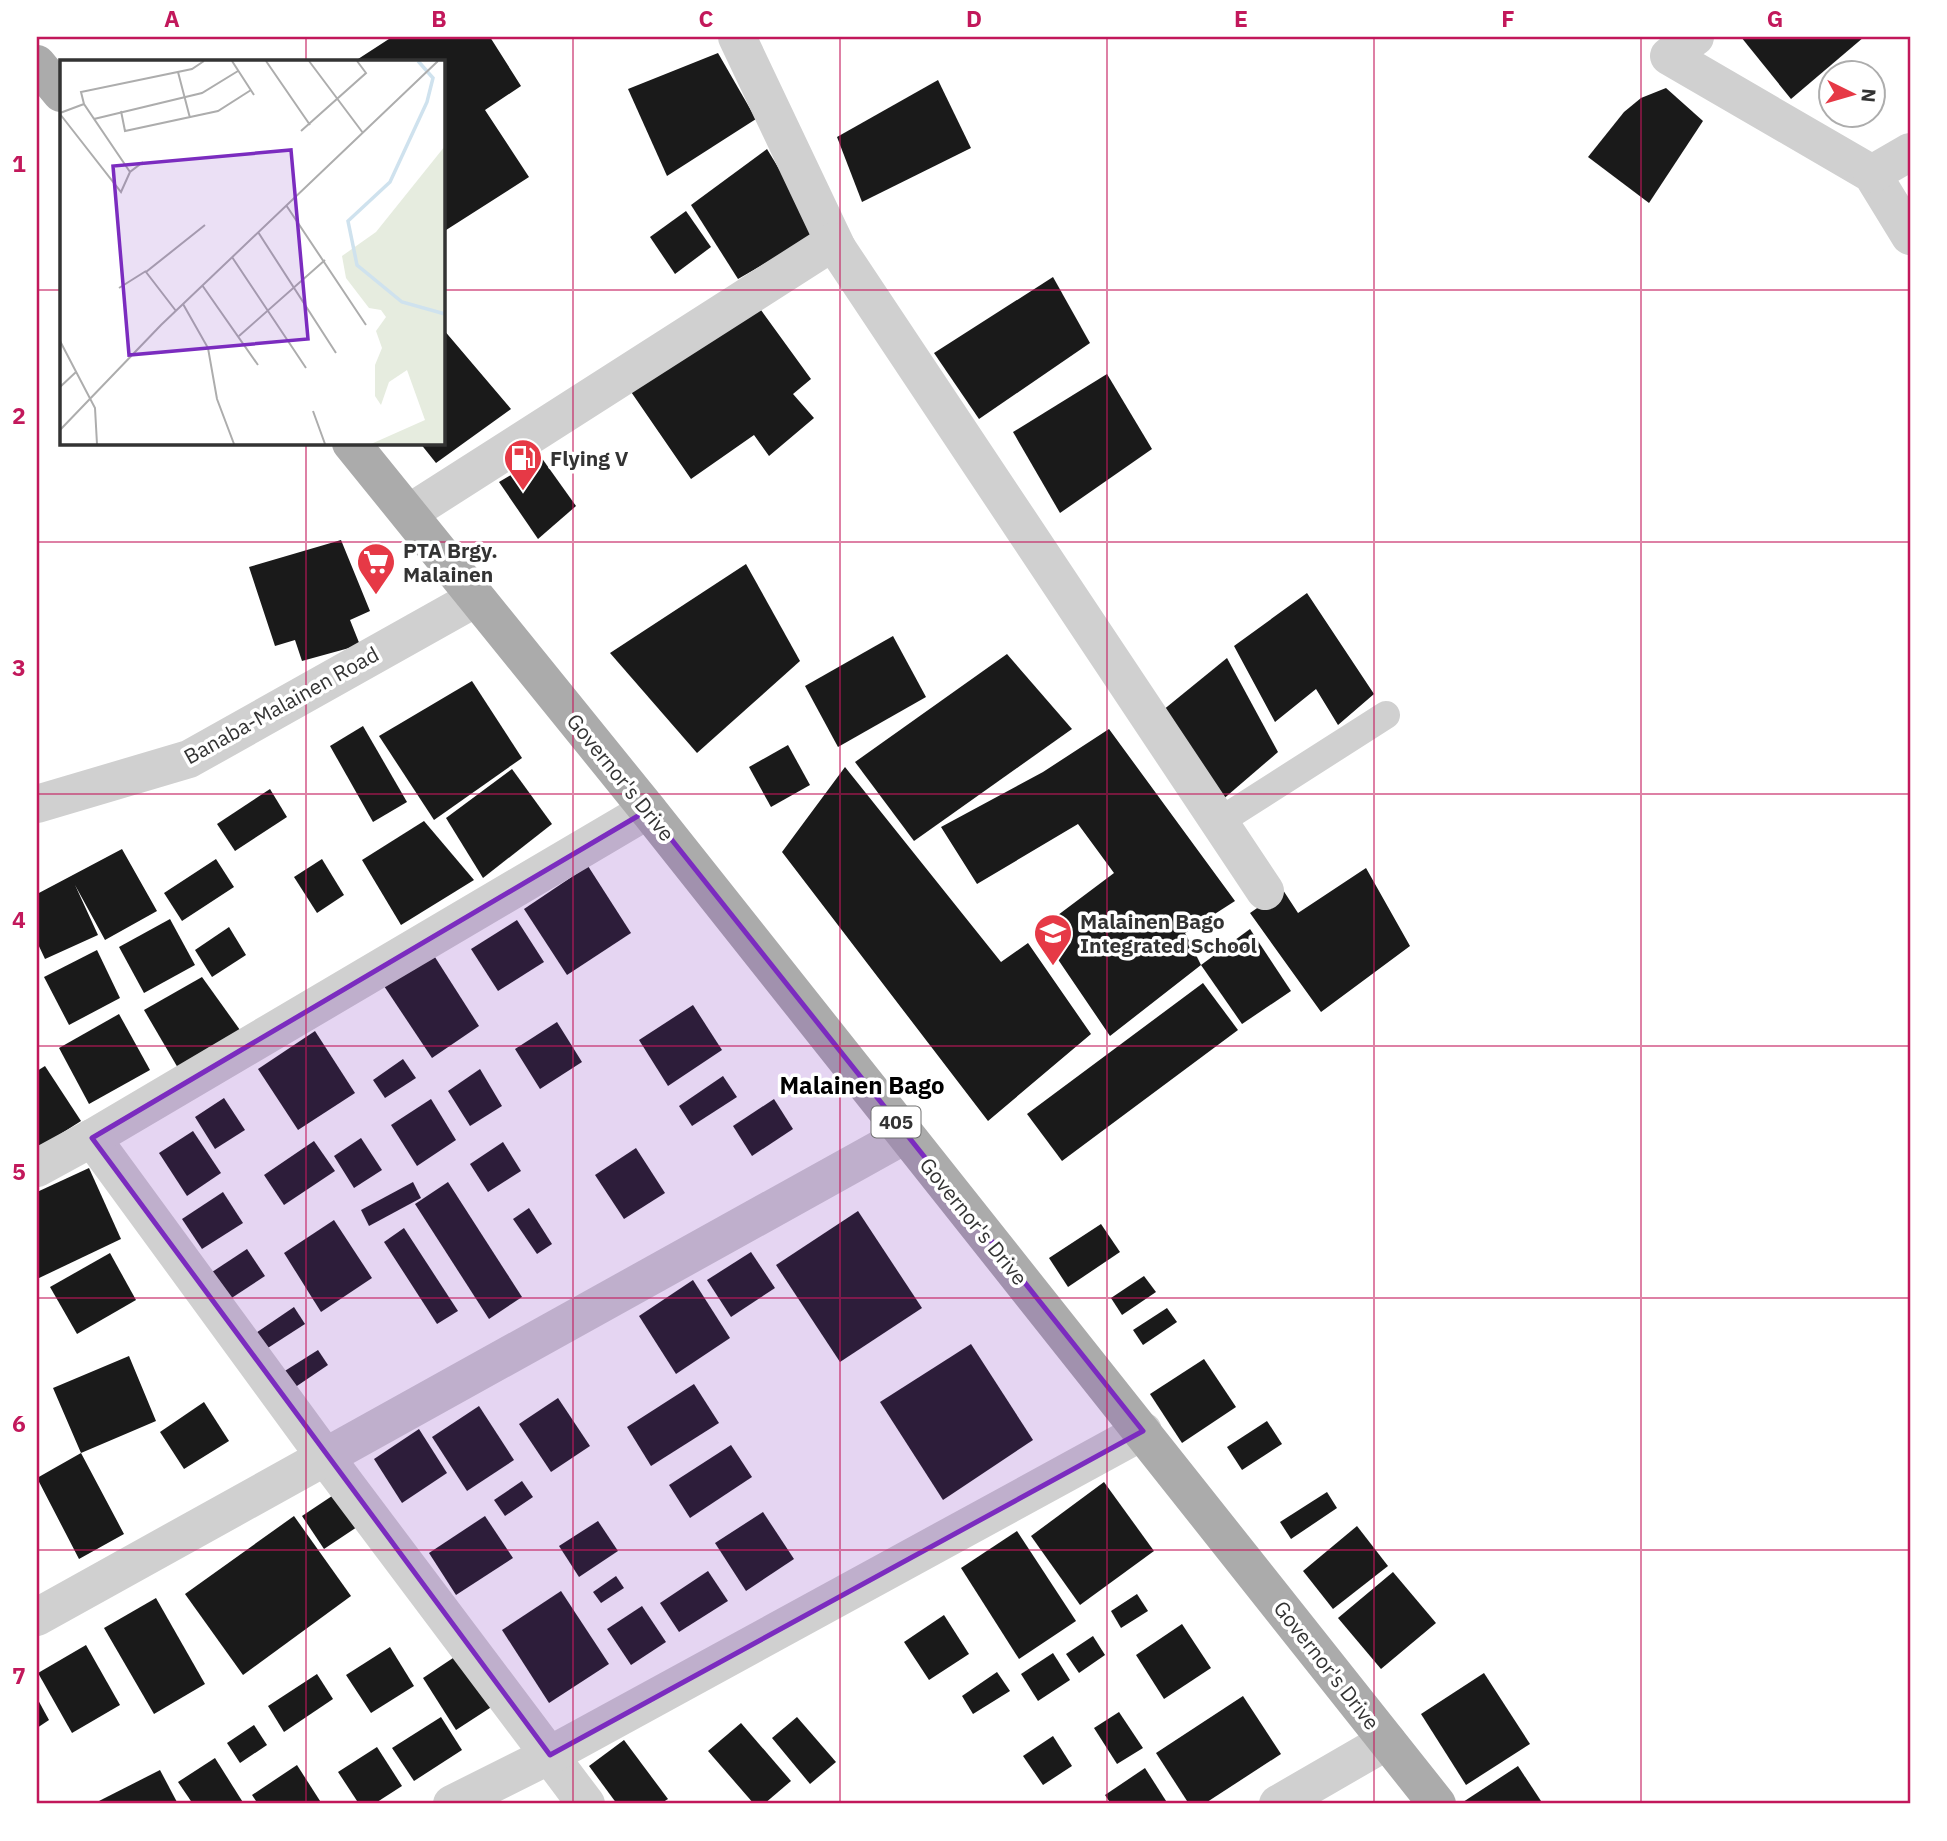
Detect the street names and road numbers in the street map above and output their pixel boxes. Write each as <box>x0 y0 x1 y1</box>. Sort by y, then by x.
street label: Banaba-Malainen Road <box>179 640 383 770</box>
street label: Governor's Drive <box>561 707 681 847</box>
road number: 405 <box>872 1106 920 1138</box>
street label: Governor's Drive <box>914 1151 1034 1291</box>
street label: Governor's Drive <box>1268 1595 1386 1735</box>

